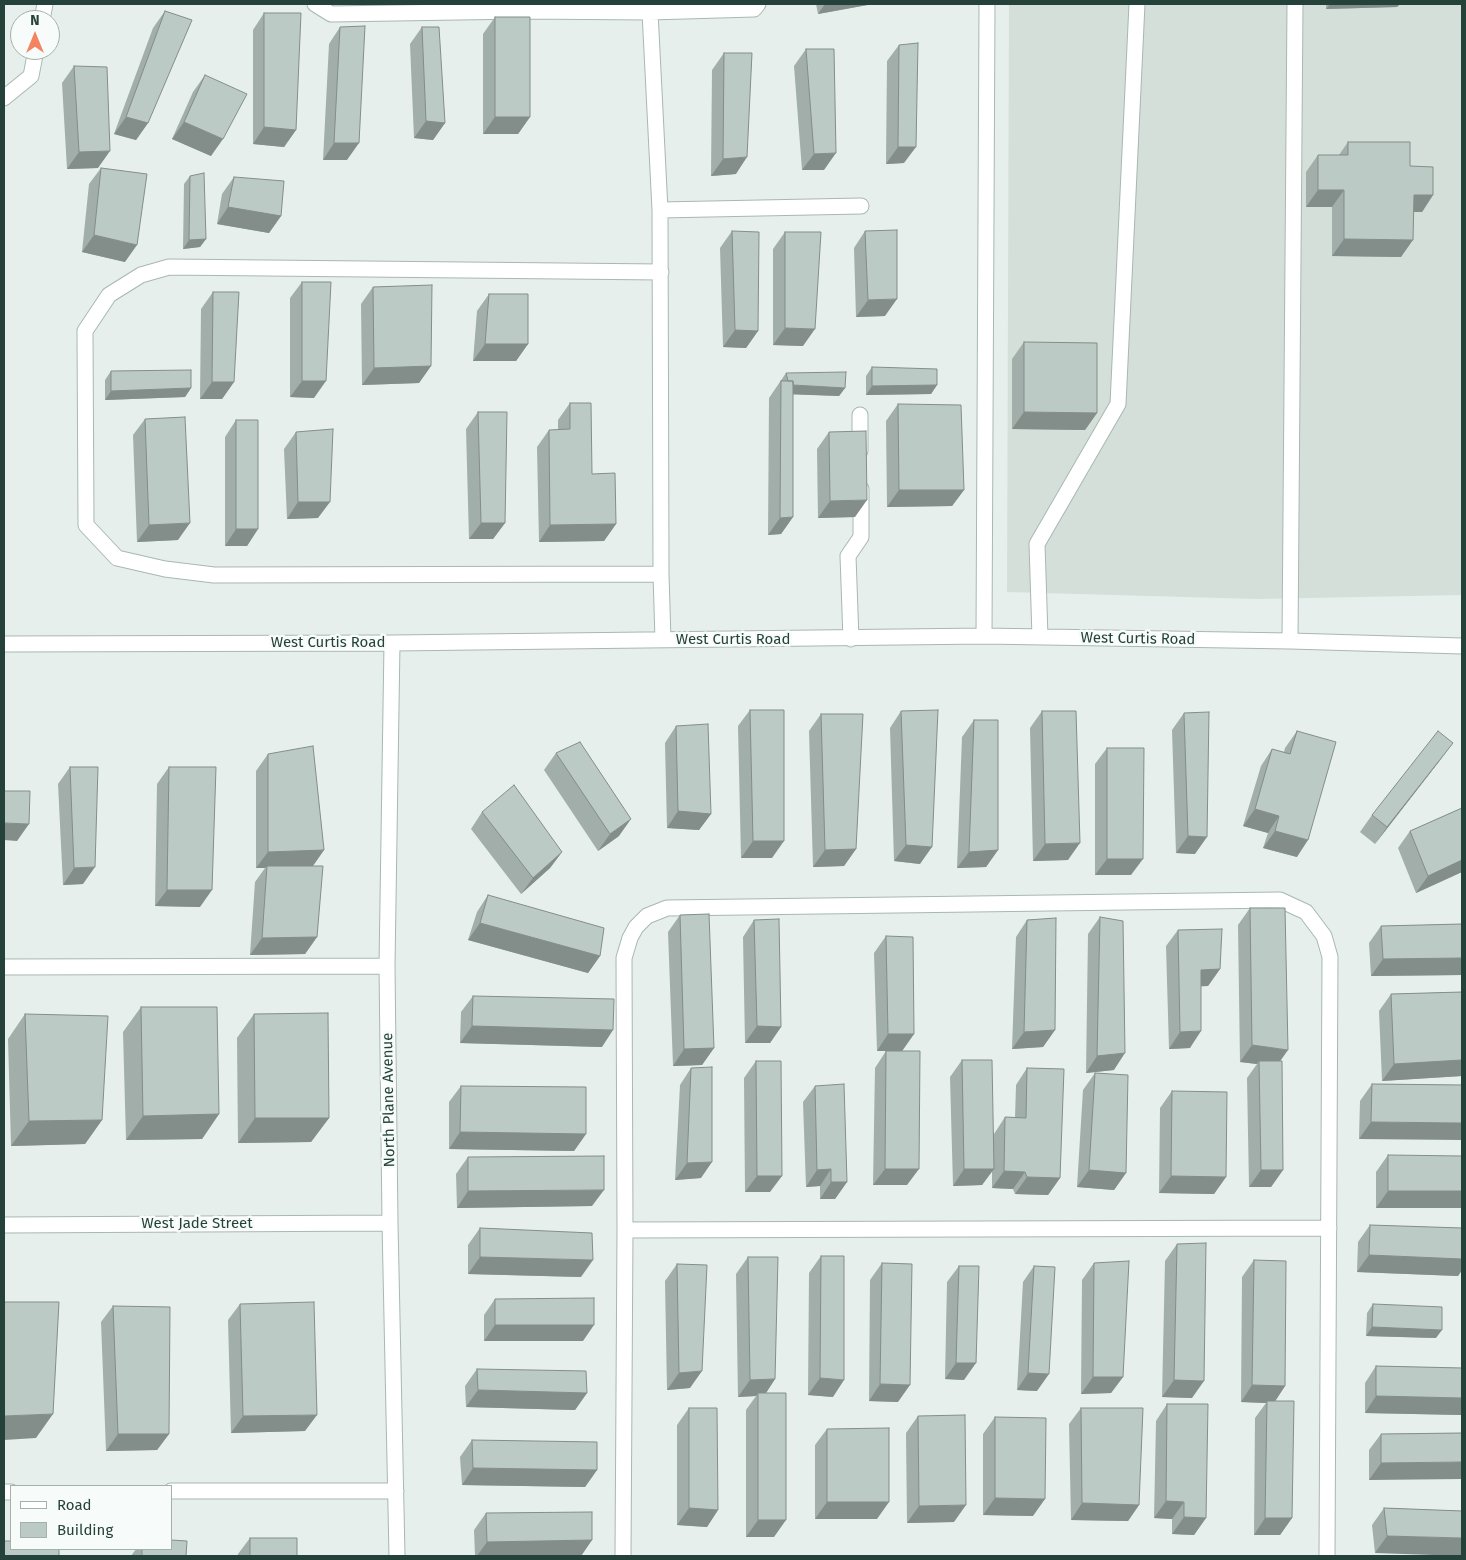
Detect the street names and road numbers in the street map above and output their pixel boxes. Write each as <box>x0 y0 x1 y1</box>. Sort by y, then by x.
street label: West Curtis Road <box>1081 629 1195 649</box>
street label: West Curtis Road <box>676 631 790 649</box>
street label: West Curtis Road <box>271 634 385 652</box>
street label: North Plane Avenue <box>379 1032 399 1168</box>
street label: West Jade Street <box>141 1215 253 1233</box>

